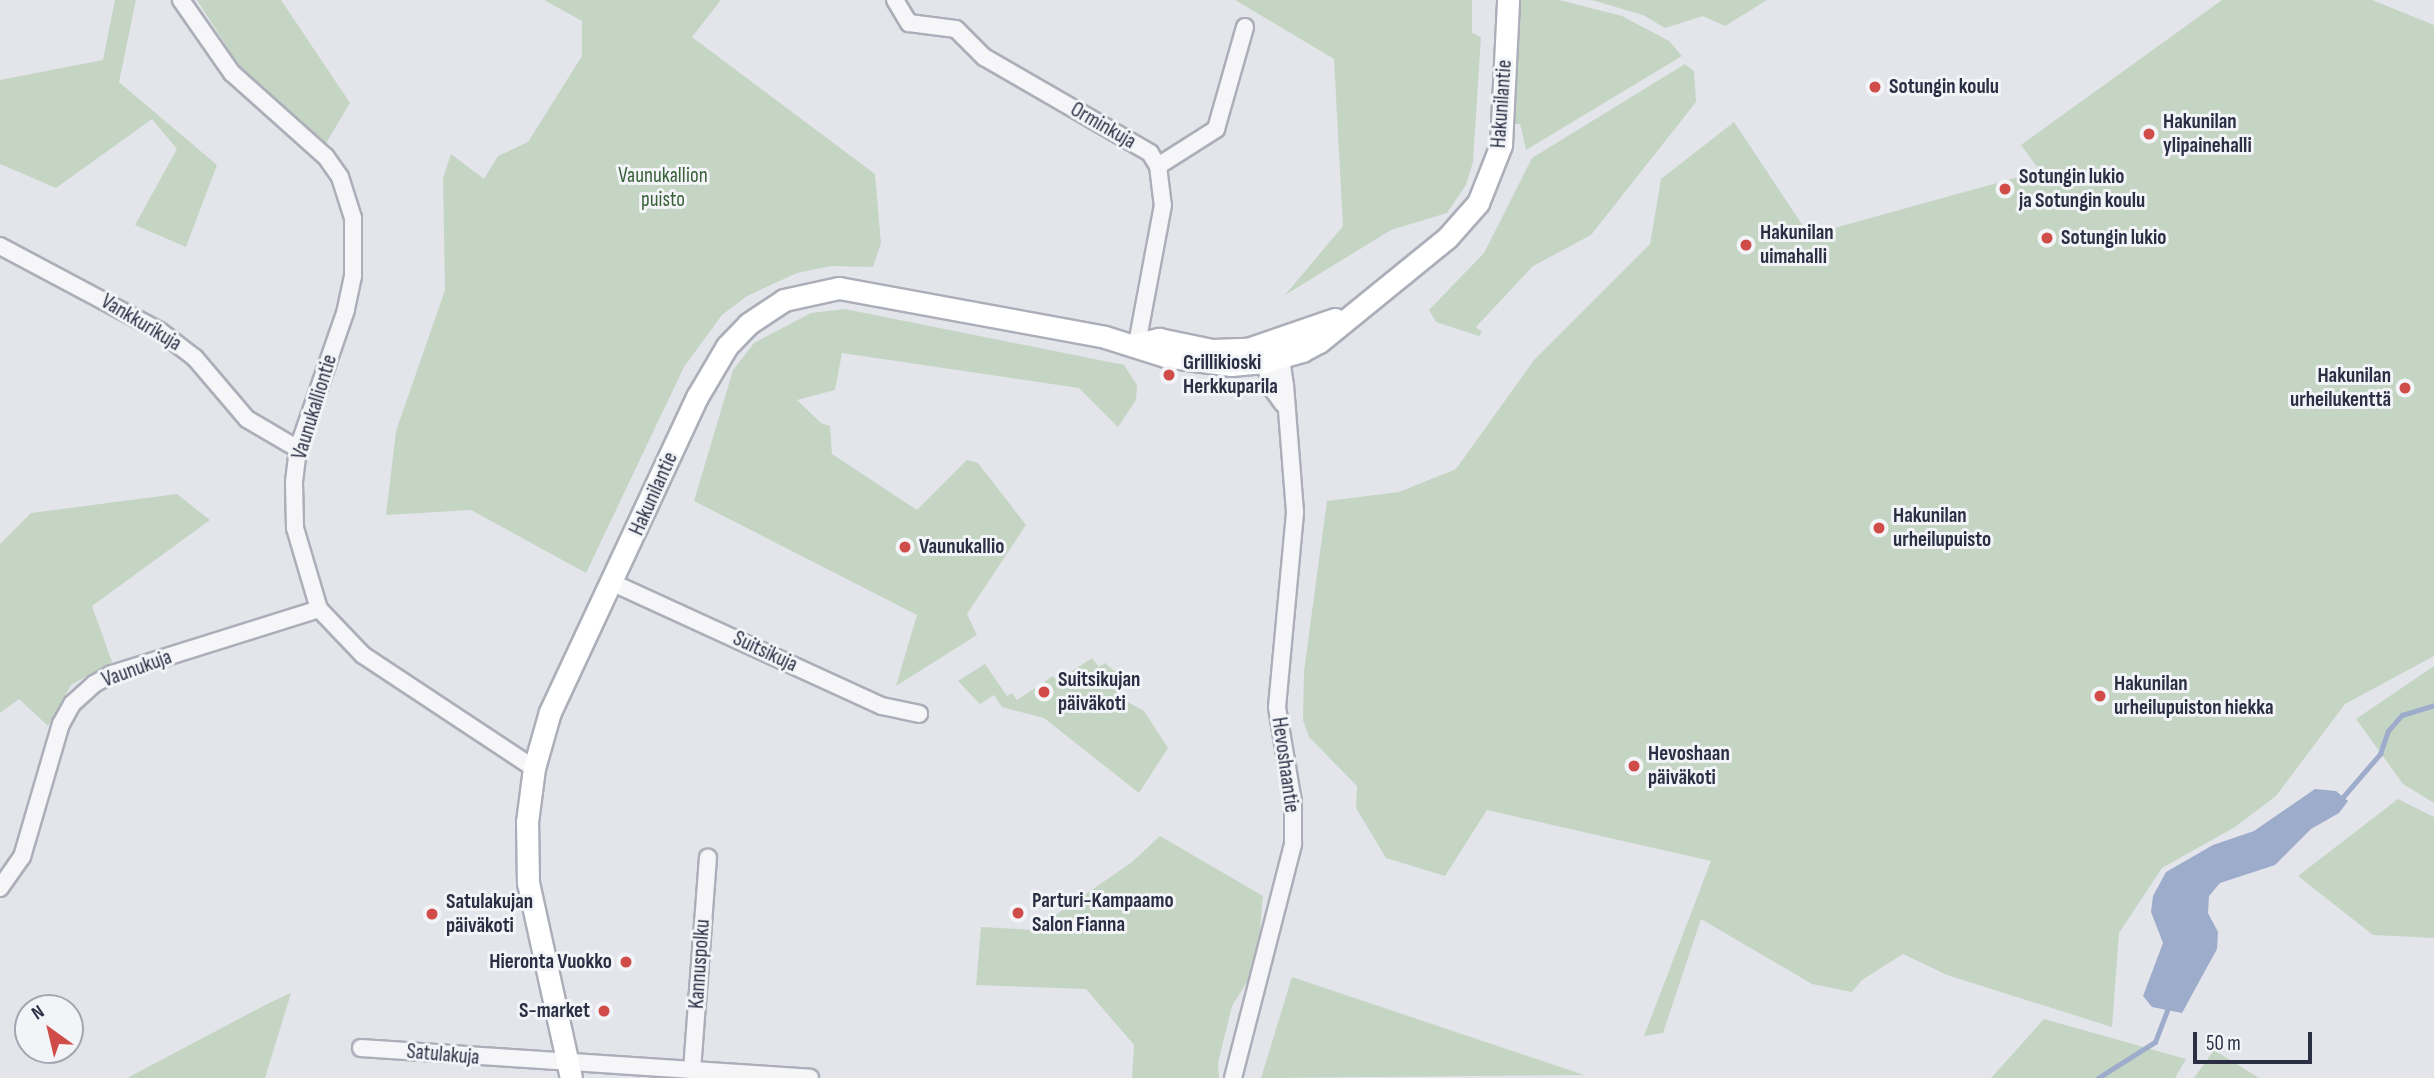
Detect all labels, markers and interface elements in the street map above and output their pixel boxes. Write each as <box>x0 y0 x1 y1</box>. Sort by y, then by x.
street label: Hakunilantie <box>1486 59 1518 149</box>
place label: Sotungin koulu <box>1889 74 1999 100</box>
marker: Sotungin koulu <box>1867 79 1883 95</box>
street label: Orminkuja <box>1066 97 1140 155</box>
place label: Hakunilan ylipainehalli <box>2163 109 2252 159</box>
marker: Hakunilan ylipainehalli <box>2141 126 2157 142</box>
park label: Vaunukallion puisto <box>618 163 708 213</box>
place label: Sotungin lukio ja Sotungin koulu <box>2019 164 2145 214</box>
marker: Sotungin lukio ja Sotungin koulu <box>1997 181 2013 197</box>
place label: Hakunilan uimahalli <box>1760 220 1834 270</box>
place label: Sotungin lukio <box>2061 225 2167 251</box>
marker: Sotungin lukio <box>2039 230 2055 246</box>
marker: Hakunilan uimahalli <box>1738 237 1754 253</box>
street label: Vankkurikuja <box>96 289 186 357</box>
place label: Grillikioski Herkkuparila <box>1183 350 1278 400</box>
street label: Vaunukalliontie <box>287 352 343 462</box>
place label: Hakunilan urheilukenttä <box>2290 363 2391 413</box>
marker: Grillikioski Herkkuparila <box>1161 367 1177 383</box>
marker: Hakunilan urheilukenttä <box>2397 380 2413 396</box>
street label: Hakunilantie <box>625 449 683 539</box>
place label: Hakunilan urheilupuisto <box>1893 503 1991 553</box>
marker: Hakunilan urheilupuisto <box>1871 520 1887 536</box>
place label: Vaunukallio <box>919 534 1004 560</box>
marker: Vaunukallio <box>897 539 913 555</box>
street label: Suitsikuja <box>729 626 801 678</box>
street label: Vaunukuja <box>99 645 175 693</box>
place label: Suitsikujan päiväkoti <box>1058 667 1140 717</box>
place label: Hakunilan urheilupuiston hiekka <box>2114 671 2274 721</box>
marker: Suitsikujan päiväkoti <box>1036 684 1052 700</box>
marker: Hakunilan urheilupuiston hiekka <box>2092 688 2108 704</box>
street label: Hevoshaantie <box>1266 716 1304 814</box>
place label: Hevoshaan päiväkoti <box>1648 741 1730 791</box>
marker: Hevoshaan päiväkoti <box>1626 758 1642 774</box>
place label: Parturi-Kampaamo Salon Fianna <box>1032 888 1174 938</box>
place label: Satulakujan päiväkoti <box>446 889 533 939</box>
marker: Parturi-Kampaamo Salon Fianna <box>1010 905 1026 921</box>
marker: Satulakujan päiväkoti <box>424 906 440 922</box>
street label: Kannuspolku <box>684 918 716 1010</box>
place label: Hieronta Vuokko <box>489 949 612 975</box>
marker: Hieronta Vuokko <box>618 954 634 970</box>
north arrow <box>14 994 84 1064</box>
place label: S-market <box>519 998 590 1024</box>
text: N <box>27 1000 49 1025</box>
marker: S-market <box>596 1003 612 1019</box>
scale bar <box>2196 1018 2315 1062</box>
text: 50 m <box>2206 1031 2241 1056</box>
street label: Satulakuja <box>406 1039 480 1071</box>

